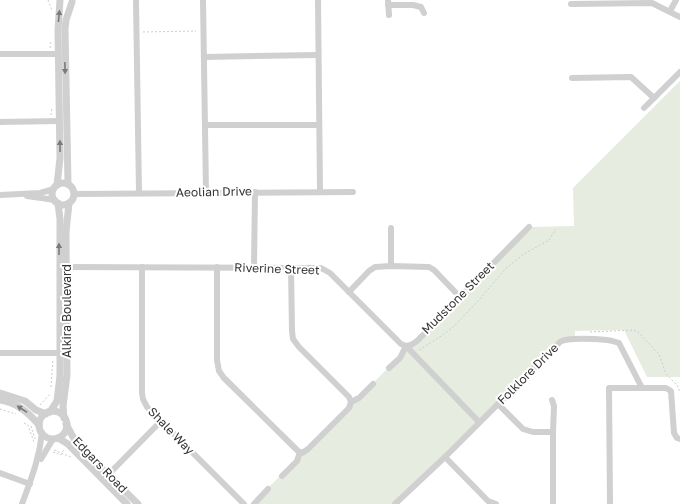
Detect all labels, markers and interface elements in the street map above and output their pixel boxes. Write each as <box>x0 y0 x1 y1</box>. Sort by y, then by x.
one-way arrow <box>56 10 62 22</box>
one-way arrow <box>62 62 69 74</box>
one-way arrow <box>56 140 63 152</box>
street label: Aeolian Drive <box>176 183 252 200</box>
one-way arrow <box>56 242 62 255</box>
street label: Mudstone Street <box>418 258 497 337</box>
street label: Riverine Street <box>234 260 320 277</box>
street label: Alkira Boulevard <box>59 264 74 358</box>
street label: Folklore Drive <box>494 340 561 407</box>
street label: Shale Way <box>145 404 198 458</box>
one-way arrow <box>16 405 28 412</box>
street label: Edgars Road <box>70 433 131 496</box>

